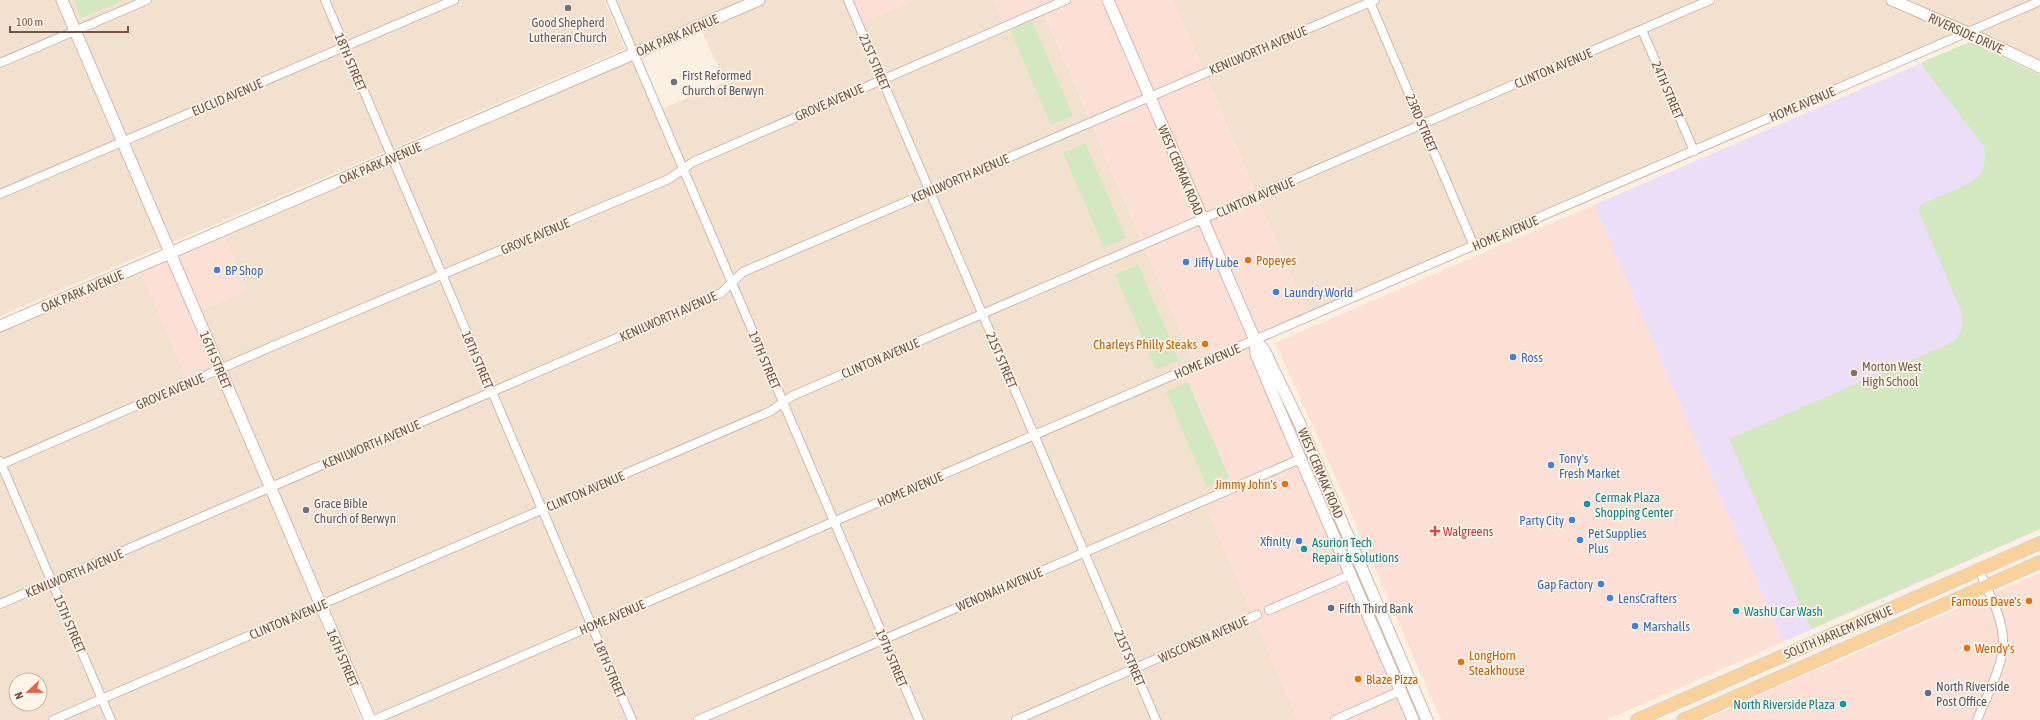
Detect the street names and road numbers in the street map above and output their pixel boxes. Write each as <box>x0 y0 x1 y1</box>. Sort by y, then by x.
street label: RIVERSIDE DRIVE <box>1926 10 2006 57</box>
street label: OAK PARK AVENUE <box>634 11 721 60</box>
street label: KENILWORTH AVENUE <box>1207 23 1310 78</box>
street label: 18TH STREET <box>332 31 370 94</box>
street label: 21ST STREET <box>856 32 893 93</box>
street label: CLINTON AVENUE <box>1512 45 1595 92</box>
street label: 24TH STREET <box>1649 59 1687 122</box>
street label: EUCLID AVENUE <box>190 76 265 119</box>
street label: GROVE AVENUE <box>793 81 866 124</box>
street label: HOME AVENUE <box>1767 84 1838 125</box>
street label: 23RD STREET <box>1402 92 1441 155</box>
street label: WEST CERMAK ROAD <box>1155 123 1206 218</box>
street label: OAK PARK AVENUE <box>337 139 424 188</box>
street label: KENILWORTH AVENUE <box>909 151 1012 206</box>
street label: CLINTON AVENUE <box>1214 174 1297 221</box>
street label: HOME AVENUE <box>1470 213 1541 254</box>
street label: GROVE AVENUE <box>499 215 572 258</box>
street label: OAK PARK AVENUE <box>39 267 126 316</box>
street label: KENILWORTH AVENUE <box>617 288 719 345</box>
street label: 16TH STREET <box>197 329 235 392</box>
street label: 18TH STREET <box>459 329 497 392</box>
street label: 19TH STREET <box>746 329 784 392</box>
street label: 21ST STREET <box>983 330 1020 391</box>
street label: CLINTON AVENUE <box>839 335 922 382</box>
street label: HOME AVENUE <box>1172 341 1243 382</box>
street label: GROVE AVENUE <box>134 370 207 413</box>
street label: KENILWORTH AVENUE <box>320 417 423 472</box>
street label: WEST CERMAK ROAD <box>1295 426 1346 521</box>
street label: CLINTON AVENUE <box>544 468 627 515</box>
street label: HOME AVENUE <box>875 469 946 510</box>
street label: KENILWORTH AVENUE <box>23 546 126 601</box>
street label: WENONAH AVENUE <box>954 564 1045 614</box>
street label: 15TH STREET <box>51 593 89 656</box>
street label: CLINTON AVENUE <box>247 596 330 643</box>
street label: HOME AVENUE <box>577 597 648 638</box>
street label: SOUTH HARLEM AVENUE <box>1782 603 1895 662</box>
street label: WISCONSIN AVENUE <box>1156 613 1251 666</box>
street label: 16TH STREET <box>324 627 362 690</box>
street label: 19TH STREET <box>873 627 911 690</box>
street label: 21ST STREET <box>1111 628 1148 689</box>
street label: 18TH STREET <box>591 638 629 701</box>

